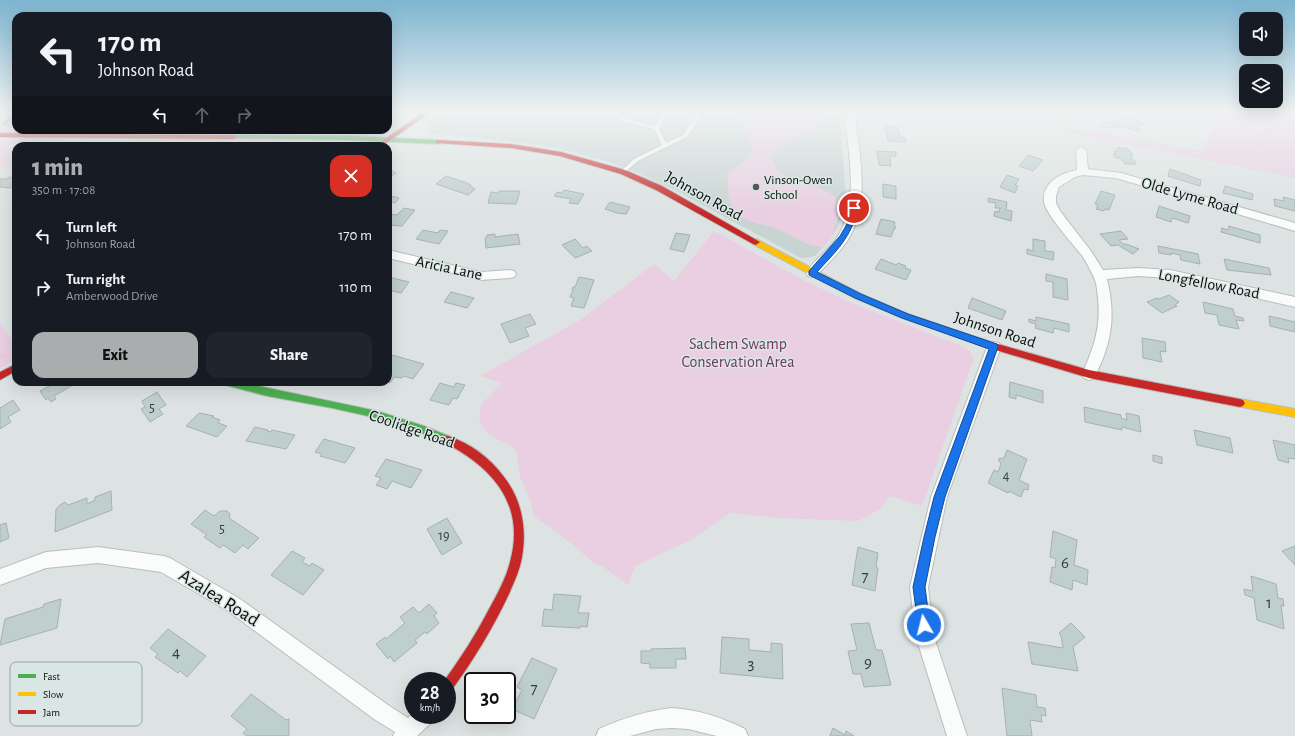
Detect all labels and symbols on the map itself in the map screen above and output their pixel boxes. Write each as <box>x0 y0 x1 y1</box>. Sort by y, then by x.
street label: Johnson Road <box>663 168 745 224</box>
place label: Vinson-Owen School <box>764 174 832 202</box>
street label: Olde Lyme Road <box>1139 175 1240 218</box>
marker: Vinson-Owen School <box>751 182 761 192</box>
pin <box>837 191 871 225</box>
street label: Aricia Lane <box>414 253 484 283</box>
street label: Longfellow Road <box>1157 266 1261 302</box>
street label: Johnson Road <box>952 309 1038 351</box>
park label: Sachem Swamp Conservation Area <box>681 336 795 370</box>
house number: 5 <box>149 401 155 415</box>
street label: Coolidge Road <box>367 407 457 451</box>
house number: 4 <box>1003 469 1010 483</box>
house number: 5 <box>219 522 225 536</box>
house number: 19 <box>438 529 450 543</box>
house number: 6 <box>1061 554 1069 571</box>
street label: Azalea Road <box>175 566 263 630</box>
house number: 7 <box>861 568 869 585</box>
house number: 1 <box>1266 594 1272 611</box>
position arrow <box>903 604 945 646</box>
house number: 4 <box>172 643 180 660</box>
house number: 9 <box>864 654 872 671</box>
house number: 3 <box>747 655 755 672</box>
legend <box>10 662 142 726</box>
text: Fast <box>43 671 61 682</box>
speed limit sign: 30 <box>464 672 516 724</box>
house number: 7 <box>530 680 538 697</box>
text: Slow <box>43 689 64 700</box>
text: Jam <box>43 707 60 718</box>

